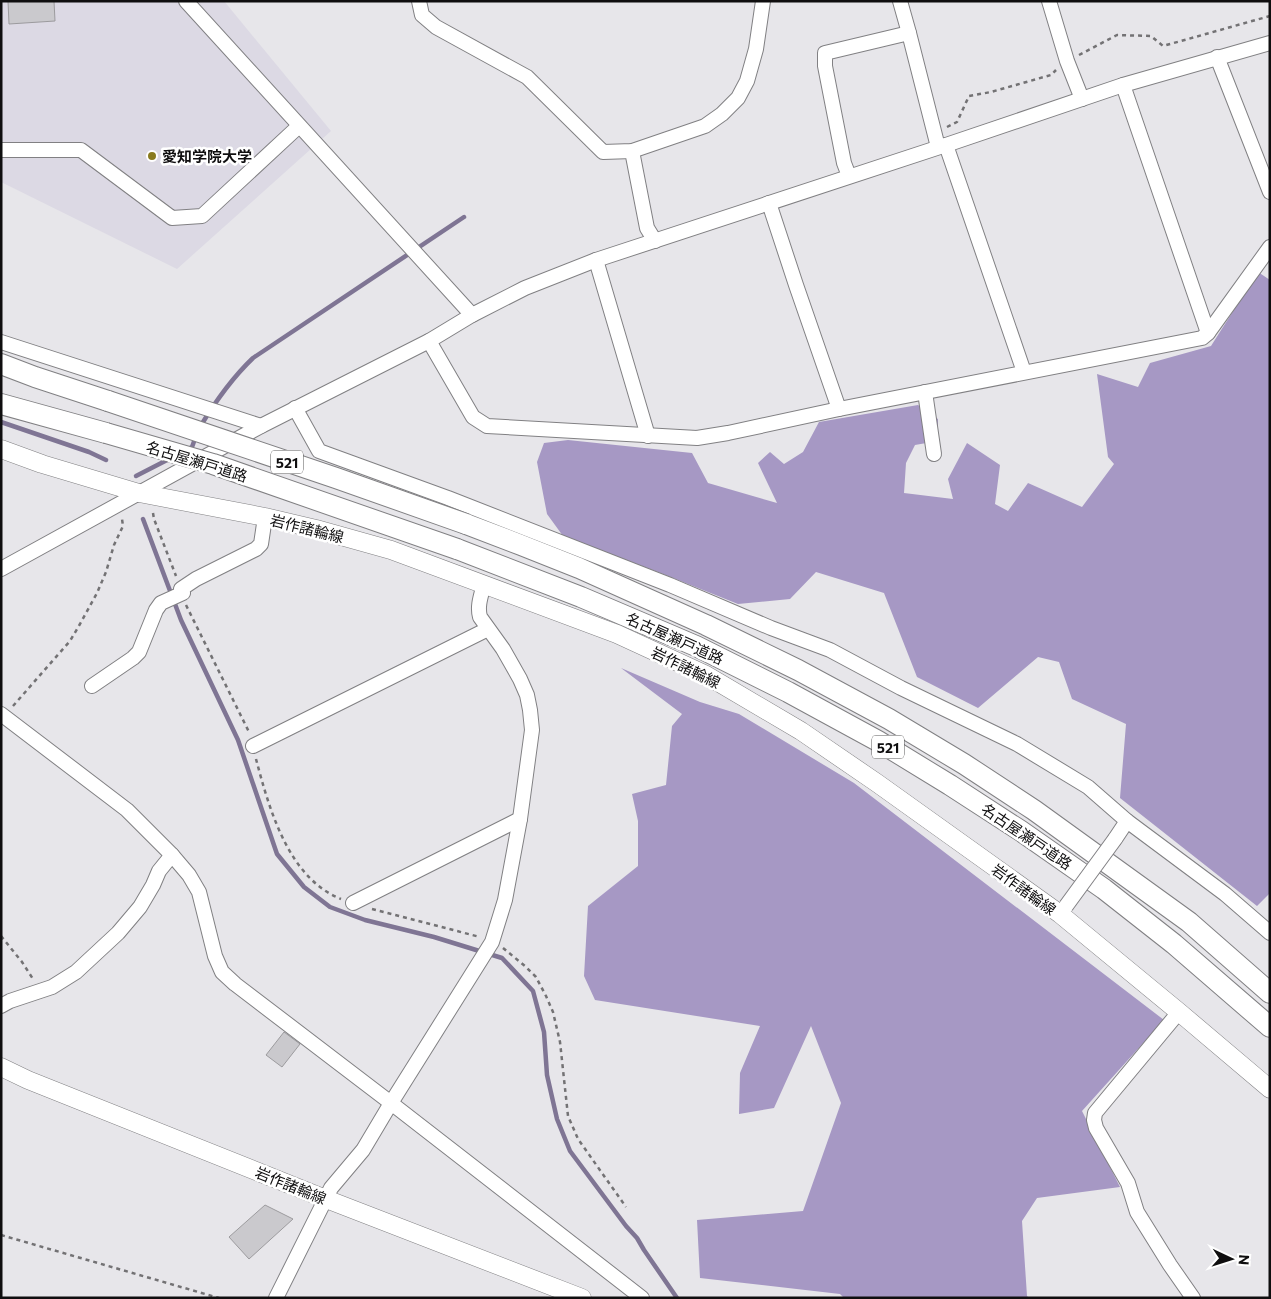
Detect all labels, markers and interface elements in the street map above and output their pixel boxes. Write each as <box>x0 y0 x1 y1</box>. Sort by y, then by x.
place label: 愛知学院大学 <box>162 147 252 165</box>
marker: 愛知学院大学 <box>146 150 158 162</box>
street label: 名古屋瀬戸道路 <box>144 437 250 485</box>
road number: 521 <box>271 451 303 474</box>
street label: 岩作諸輪線 <box>268 510 346 546</box>
street label: 名古屋瀬戸道路 <box>623 608 727 668</box>
street label: 岩作諸輪線 <box>648 642 724 692</box>
road number: 521 <box>872 736 904 759</box>
street label: 名古屋瀬戸道路 <box>978 799 1076 873</box>
street label: 岩作諸輪線 <box>988 860 1060 918</box>
street label: 岩作諸輪線 <box>253 1163 329 1207</box>
north arrow <box>1206 1234 1256 1284</box>
text: N <box>1236 1254 1253 1266</box>

